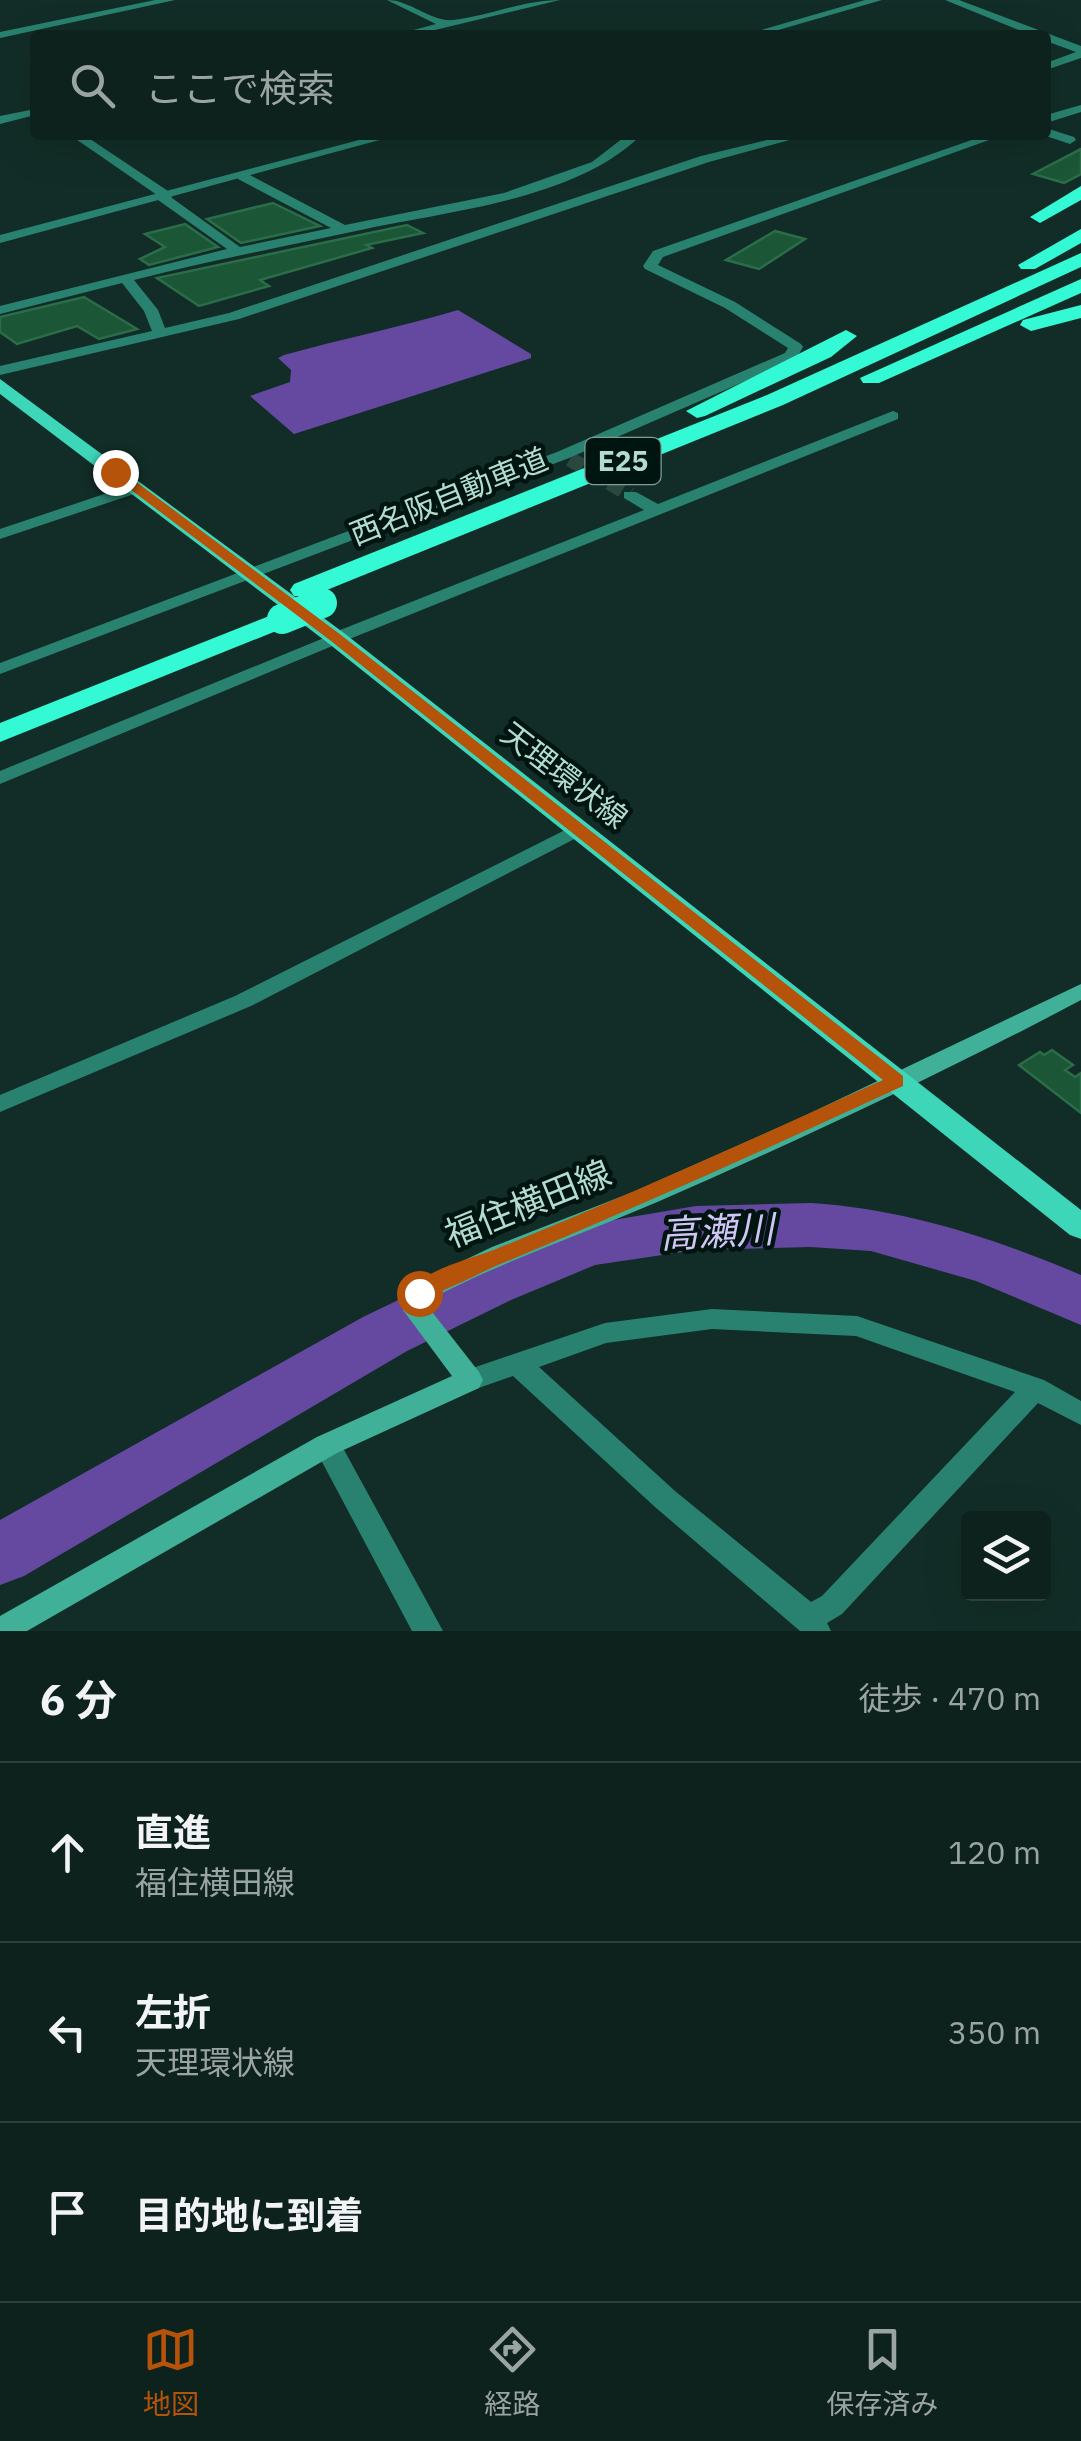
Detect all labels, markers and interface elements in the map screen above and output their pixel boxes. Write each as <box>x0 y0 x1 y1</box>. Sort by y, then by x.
search box <box>30 30 1051 140</box>
icon: search <box>65 58 120 113</box>
text: ここで検索 <box>145 63 335 112</box>
street label: 西名阪自動車道 <box>344 438 553 553</box>
road number: E25 <box>586 438 660 484</box>
route end <box>93 450 139 496</box>
street label: 天理環状線 <box>494 713 636 836</box>
street label: 福住横田線 <box>438 1149 617 1257</box>
water label: 高瀬川 <box>659 1203 779 1258</box>
route start <box>397 1271 443 1317</box>
map controls <box>961 1511 1051 1601</box>
button: layers <box>961 1511 1051 1601</box>
text: 6 分 <box>40 1672 117 1727</box>
text: 徒歩 · 470 m <box>858 1677 1041 1719</box>
text: 直進 <box>135 1807 211 1856</box>
icon: ahead <box>40 1825 95 1880</box>
text: 120 m <box>948 1831 1041 1873</box>
text: 福住横田線 <box>135 1861 295 1903</box>
text: 左折 <box>135 1987 211 2036</box>
icon: left <box>40 2005 95 2060</box>
text: 350 m <box>948 2011 1041 2053</box>
text: 天理環状線 <box>135 2041 295 2083</box>
icon: arrive <box>40 2185 95 2240</box>
text: 目的地に到着 <box>135 2190 363 2239</box>
tab: 地図 <box>143 2322 199 2422</box>
tab: 経路 <box>484 2322 540 2422</box>
tab: 保存済み <box>826 2322 938 2422</box>

